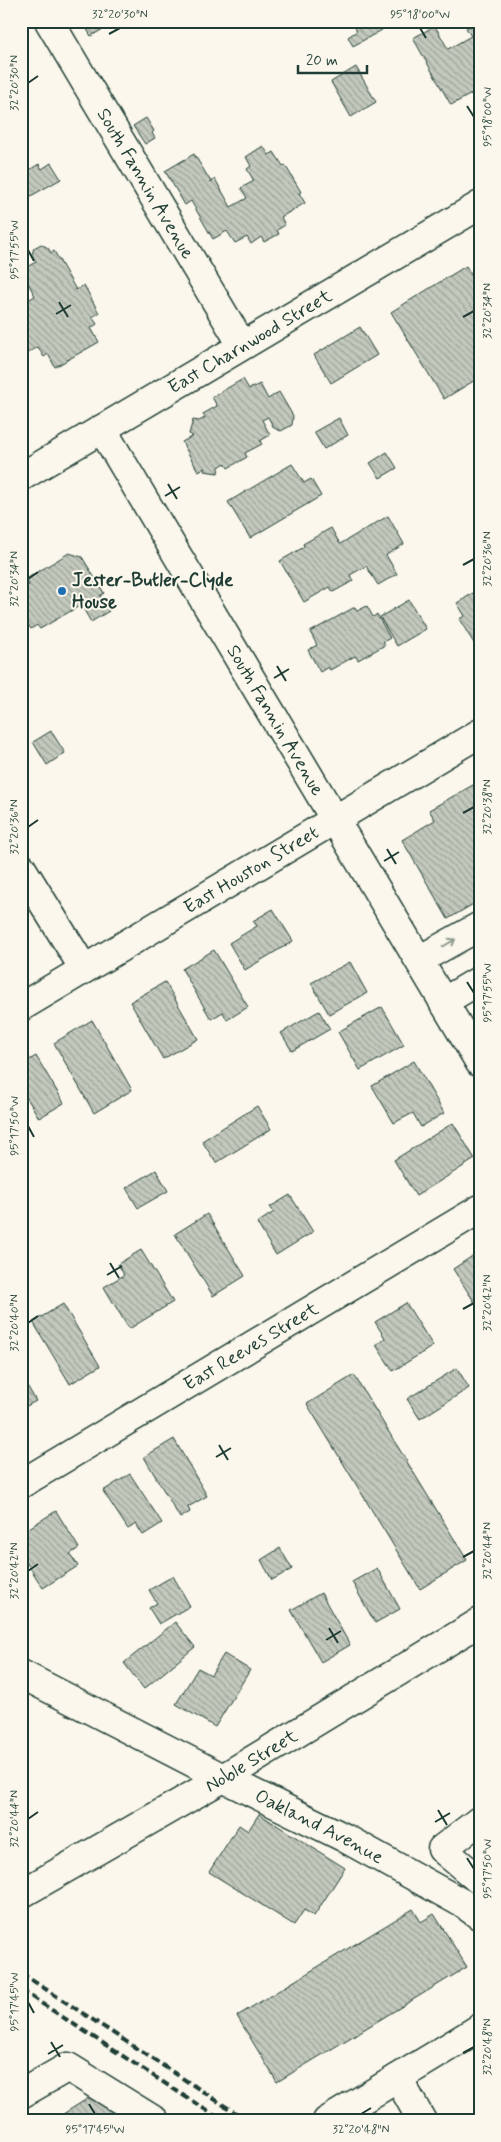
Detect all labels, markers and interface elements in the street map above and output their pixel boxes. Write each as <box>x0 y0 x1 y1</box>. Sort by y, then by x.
text: 32°20'30"N <box>92 7 148 23</box>
text: 95°18'00"W <box>390 7 450 23</box>
scale bar <box>298 42 367 74</box>
text: 20 m <box>306 51 338 71</box>
text: 32°20'30"N <box>7 55 23 111</box>
text: 95°18'00"W <box>480 87 496 147</box>
street label: South Fannin Avenue <box>91 103 200 264</box>
text: 95°17'55"W <box>7 220 23 280</box>
street label: East Charnwood Street <box>163 283 336 400</box>
text: 32°20'34"N <box>480 283 496 339</box>
text: 32°20'36"N <box>480 531 496 587</box>
text: 32°20'34"N <box>7 551 23 607</box>
place label: Jester-Butler-Clyde House <box>72 568 234 615</box>
marker: Jester-Butler-Clyde House <box>56 585 68 597</box>
street label: South Fannin Avenue <box>221 640 330 800</box>
text: 32°20'38"N <box>480 779 496 835</box>
text: 32°20'36"N <box>7 799 23 855</box>
street label: East Houston Street <box>179 820 323 920</box>
one-way arrow <box>442 938 457 948</box>
text: 95°17'55"W <box>480 963 496 1023</box>
text: 95°17'50"W <box>7 1096 23 1156</box>
text: 32°20'42"N <box>480 1275 496 1331</box>
text: 32°20'40"N <box>7 1294 23 1352</box>
street label: East Reeves Street <box>179 1296 323 1396</box>
text: 32°20'44"N <box>480 1522 496 1580</box>
text: 32°20'42"N <box>7 1543 23 1599</box>
street label: Noble Street <box>201 1723 302 1798</box>
street label: Oakland Avenue <box>251 1783 388 1870</box>
text: 32°20'44"N <box>7 1790 23 1848</box>
text: 95°17'50"W <box>480 1839 496 1899</box>
text: 95°17'45"W <box>7 1972 23 2031</box>
text: 32°20'48"N <box>480 2018 496 2076</box>
text: 95°17'45"W <box>66 2122 125 2138</box>
text: 32°20'48"N <box>332 2122 390 2138</box>

